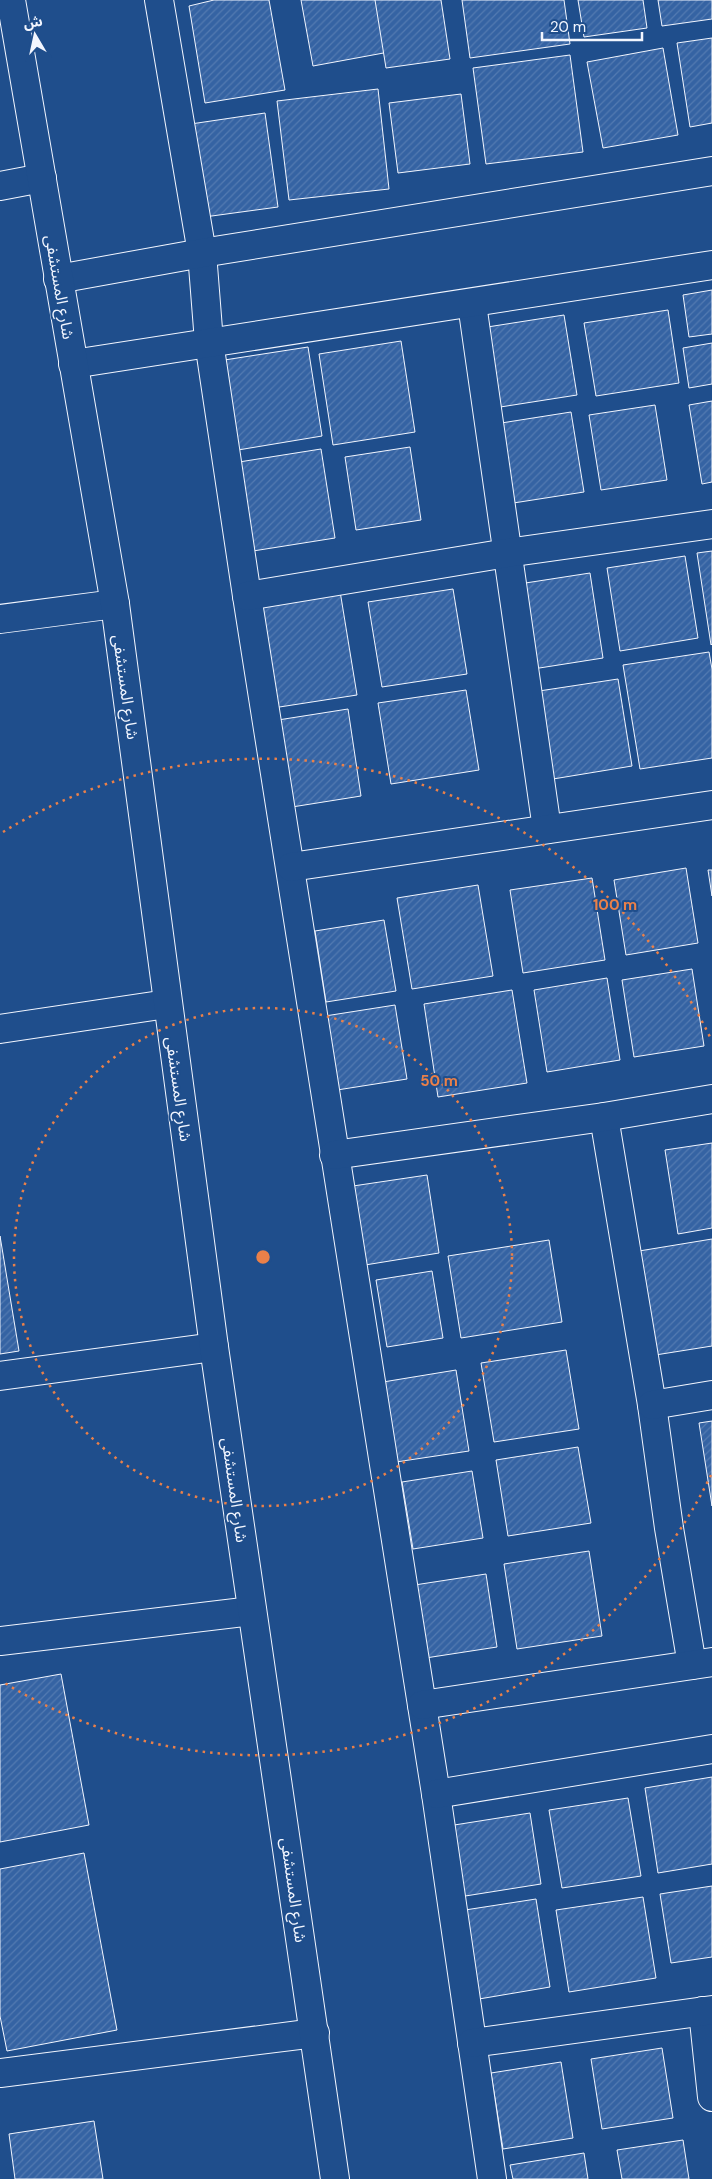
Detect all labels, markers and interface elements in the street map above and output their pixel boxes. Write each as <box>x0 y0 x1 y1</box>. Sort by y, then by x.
north arrow <box>10 10 60 60</box>
scale bar <box>542 10 642 42</box>
text: ش <box>22 12 44 33</box>
text: 20 m <box>550 17 586 37</box>
street label: شارع المستشفى <box>38 233 79 341</box>
street label: شارع المستشفى <box>106 633 143 741</box>
text: 100 m <box>593 895 637 915</box>
street label: شارع المستشفى <box>159 1035 196 1143</box>
text: 50 m <box>420 1071 458 1091</box>
centre of rings <box>254 1248 272 1266</box>
street label: شارع المستشفى <box>215 1436 252 1544</box>
street label: شارع المستشفى <box>274 1836 311 1944</box>

